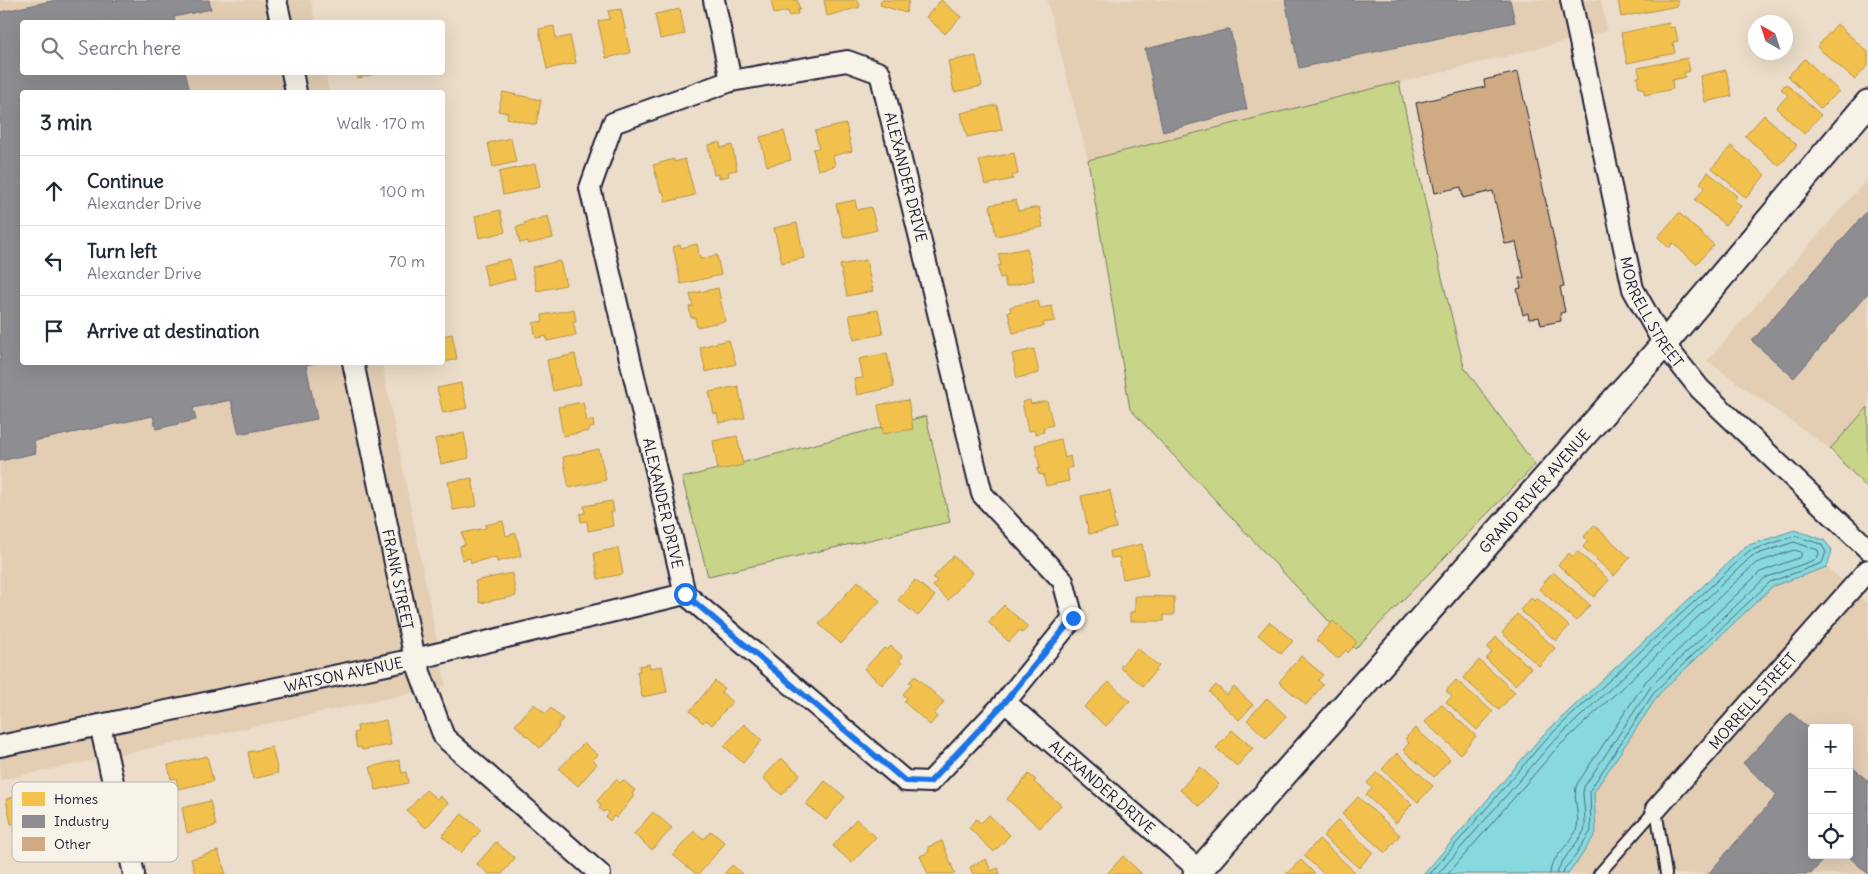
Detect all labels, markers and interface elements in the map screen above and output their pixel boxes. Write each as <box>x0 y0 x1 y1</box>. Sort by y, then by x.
north arrow <box>1748 15 1793 60</box>
search box <box>20 20 445 75</box>
icon: search <box>38 34 66 62</box>
text: Search here <box>78 36 181 60</box>
text: 3 min <box>40 109 92 136</box>
street label: ALEXANDER DRIVE <box>881 110 931 244</box>
text: Walk · 170 m <box>336 113 425 133</box>
text: Continue <box>87 169 164 193</box>
icon: ahead <box>40 177 68 205</box>
text: 100 m <box>380 181 425 201</box>
text: Alexander Drive <box>87 193 202 213</box>
text: Turn left <box>87 239 157 263</box>
icon: left <box>40 247 68 275</box>
text: 70 m <box>389 251 425 271</box>
street label: MORRELL STREET <box>1617 255 1688 371</box>
text: Alexander Drive <box>87 263 202 283</box>
icon: arrive <box>40 317 68 345</box>
text: Arrive at destination <box>87 319 260 343</box>
street label: GRAND RIVER AVENUE <box>1475 425 1594 557</box>
street label: ALEXANDER DRIVE <box>639 436 687 570</box>
street label: FRANK STREET <box>379 527 418 631</box>
route start <box>674 583 697 606</box>
route end <box>1062 607 1085 630</box>
street label: MORRELL STREET <box>1704 648 1800 753</box>
street label: WATSON AVENUE <box>282 652 405 696</box>
map controls <box>1808 724 1853 859</box>
button: + <box>1808 724 1853 769</box>
street label: ALEXANDER DRIVE <box>1046 736 1159 837</box>
button: − <box>1808 769 1853 814</box>
legend <box>12 782 178 862</box>
text: Homes <box>54 790 98 808</box>
text: Industry <box>54 812 109 830</box>
button: locate <box>1808 814 1853 859</box>
text: Other <box>54 835 91 853</box>

